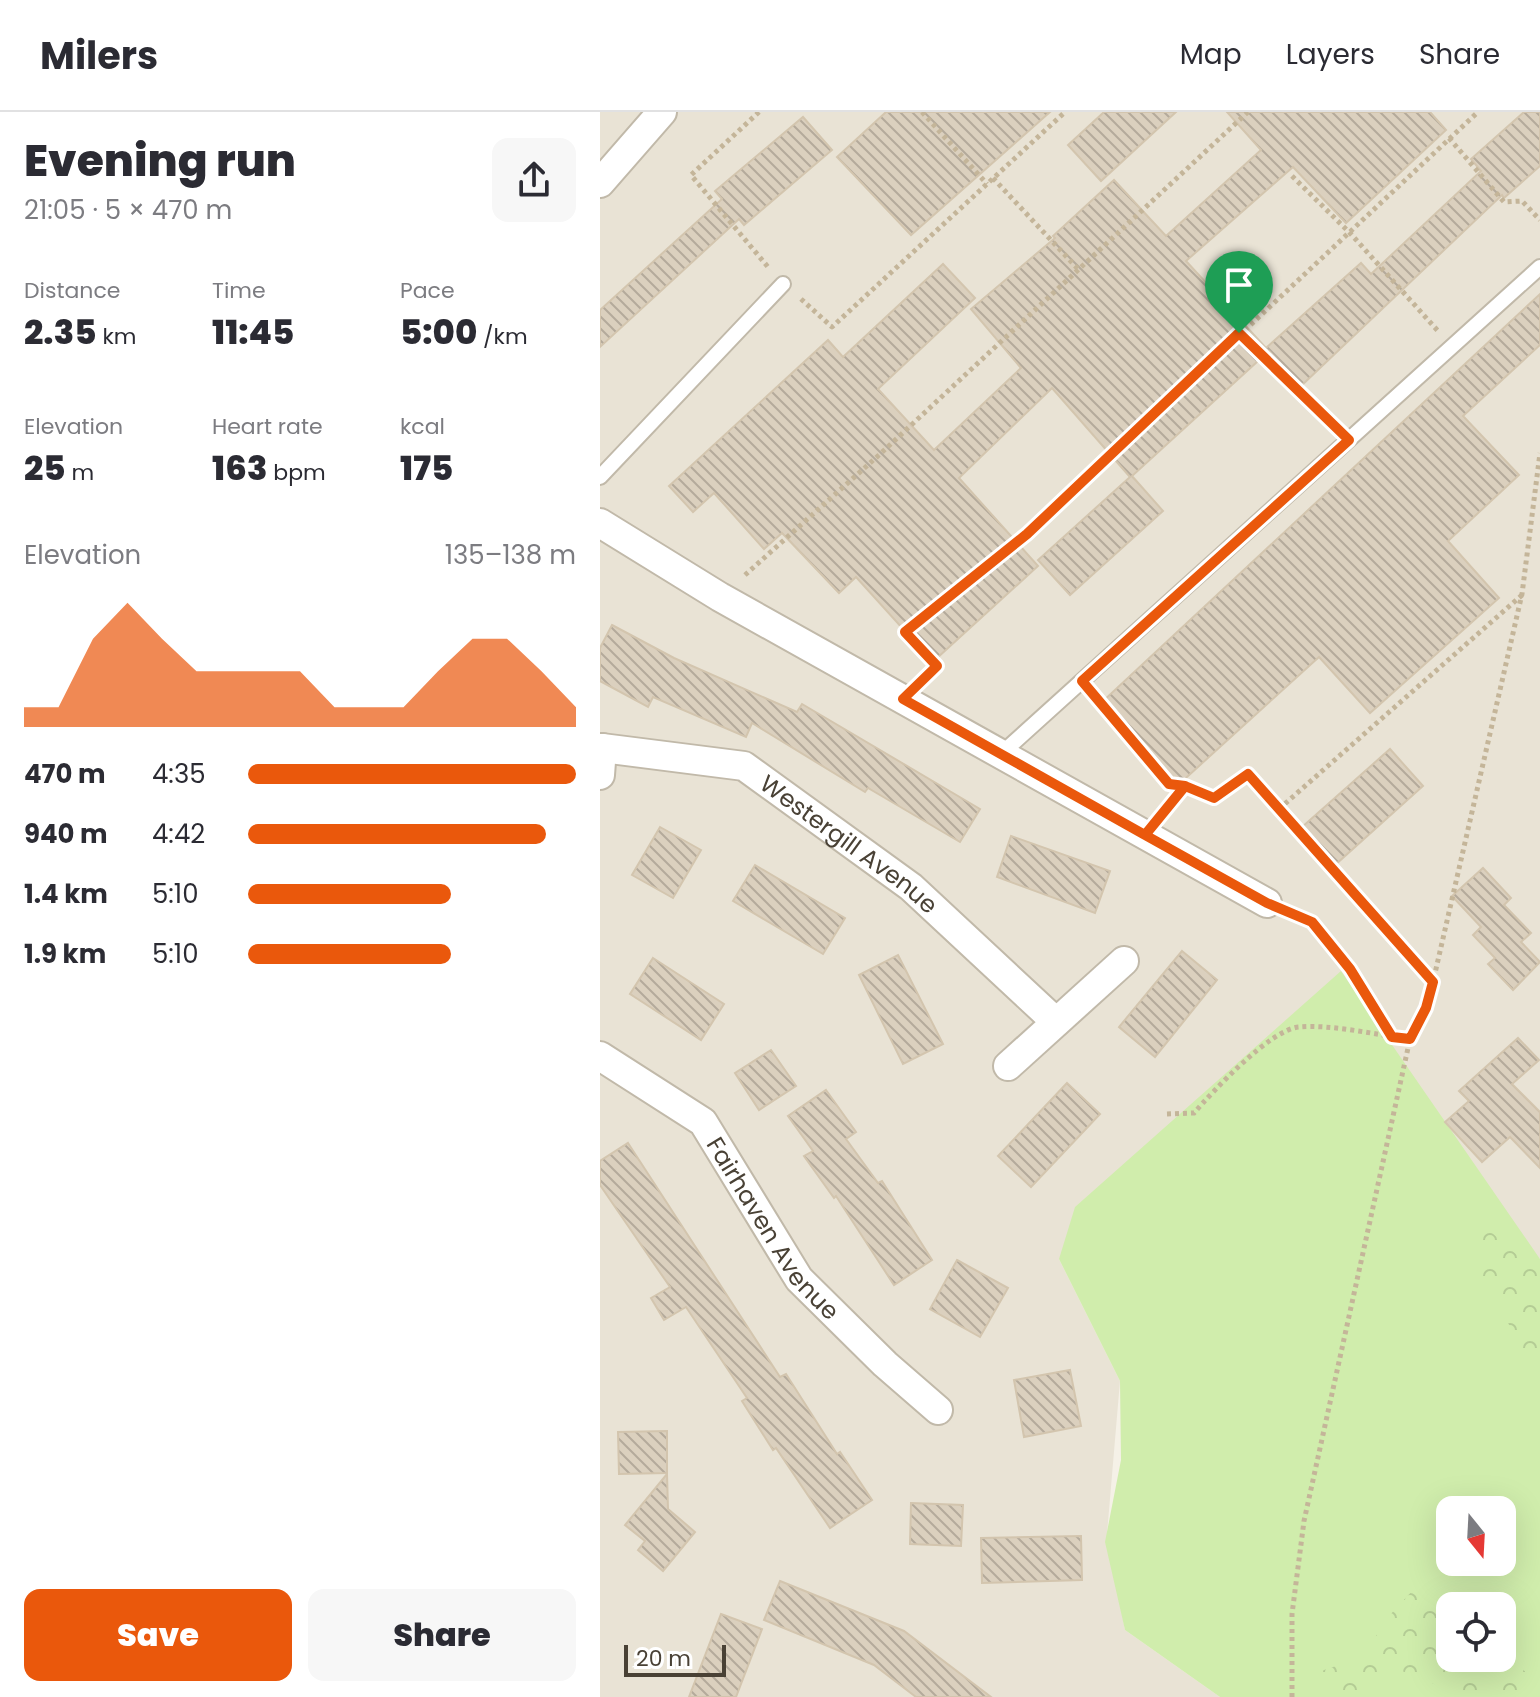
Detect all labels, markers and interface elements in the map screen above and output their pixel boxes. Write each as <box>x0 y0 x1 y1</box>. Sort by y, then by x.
text: Milers <box>40 29 158 82</box>
text: Map <box>1180 35 1242 74</box>
text: Layers <box>1286 35 1375 74</box>
text: Share <box>1419 35 1500 74</box>
text: Evening run <box>24 130 296 191</box>
button: share <box>492 138 576 222</box>
text: 21:05 · 5 × 470 m <box>24 192 232 228</box>
pin <box>1205 251 1273 333</box>
icon: arrive <box>1217 263 1261 307</box>
text: Distance <box>24 275 120 306</box>
text: Time <box>212 275 266 306</box>
text: Pace <box>400 275 455 306</box>
text: 2.35 <box>24 308 97 356</box>
text: 11:45 <box>212 308 294 356</box>
text: 5:00 <box>400 308 477 356</box>
text: km <box>97 321 136 352</box>
text: /km <box>477 321 528 352</box>
text: Elevation <box>24 411 123 442</box>
text: Heart rate <box>212 411 323 442</box>
text: kcal <box>400 411 445 442</box>
text: 25 <box>24 444 66 492</box>
text: 163 <box>212 444 268 492</box>
text: 175 <box>400 444 453 492</box>
text: m <box>66 457 94 488</box>
text: bpm <box>268 457 326 488</box>
text: Elevation <box>24 537 141 573</box>
text: 135–138 m <box>445 537 576 573</box>
text: 470 m <box>24 756 106 792</box>
text: 4:35 <box>152 756 206 792</box>
street label: Westergill Avenue <box>754 767 945 921</box>
text: 940 m <box>24 816 108 852</box>
text: 4:42 <box>152 816 205 852</box>
text: 1.4 km <box>24 876 108 912</box>
text: 5:10 <box>152 876 199 912</box>
text: 1.9 km <box>24 936 106 972</box>
text: 5:10 <box>152 936 199 972</box>
street label: Fairhaven Avenue <box>699 1131 847 1327</box>
north arrow <box>1436 1496 1516 1576</box>
map controls <box>1436 1496 1516 1672</box>
button: Save <box>24 1589 292 1681</box>
button: Share <box>308 1589 576 1681</box>
button: locate <box>1436 1592 1516 1672</box>
scale bar <box>624 1641 726 1677</box>
text: 20 m <box>636 1643 691 1674</box>

